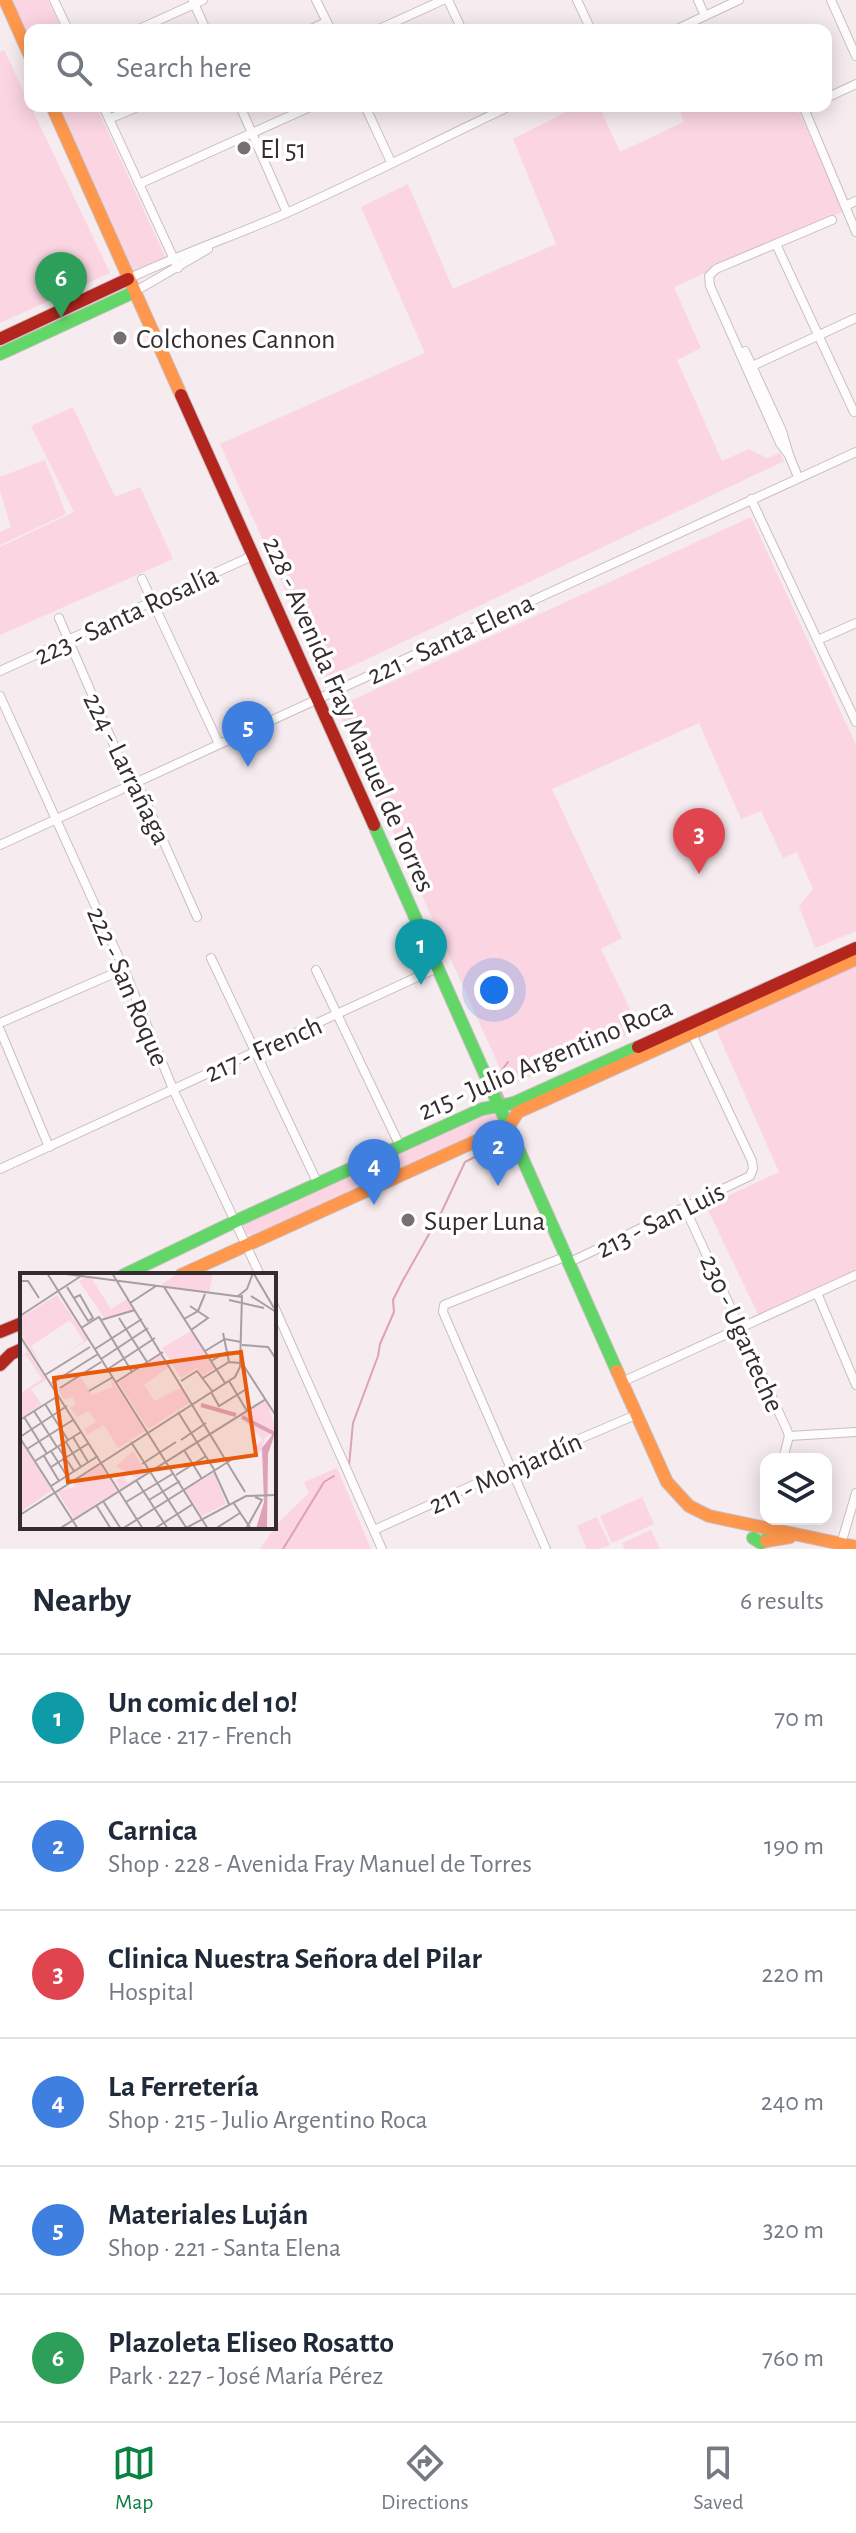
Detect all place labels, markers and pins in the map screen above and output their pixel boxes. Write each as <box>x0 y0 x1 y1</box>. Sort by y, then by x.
place label: El 51 <box>260 136 306 164</box>
marker: El 51 <box>235 139 253 157</box>
pin: 6 <box>35 252 87 318</box>
place label: Colchones Cannon <box>136 326 336 354</box>
marker: Colchones Cannon <box>111 329 129 347</box>
pin: 5 <box>222 701 274 767</box>
pin: 3 <box>673 808 725 874</box>
pin: 1 <box>395 919 447 985</box>
pin: 2 <box>472 1120 524 1186</box>
pin: 4 <box>348 1139 400 1205</box>
place label: Super Luna <box>424 1208 545 1236</box>
marker: Super Luna <box>399 1211 417 1229</box>

